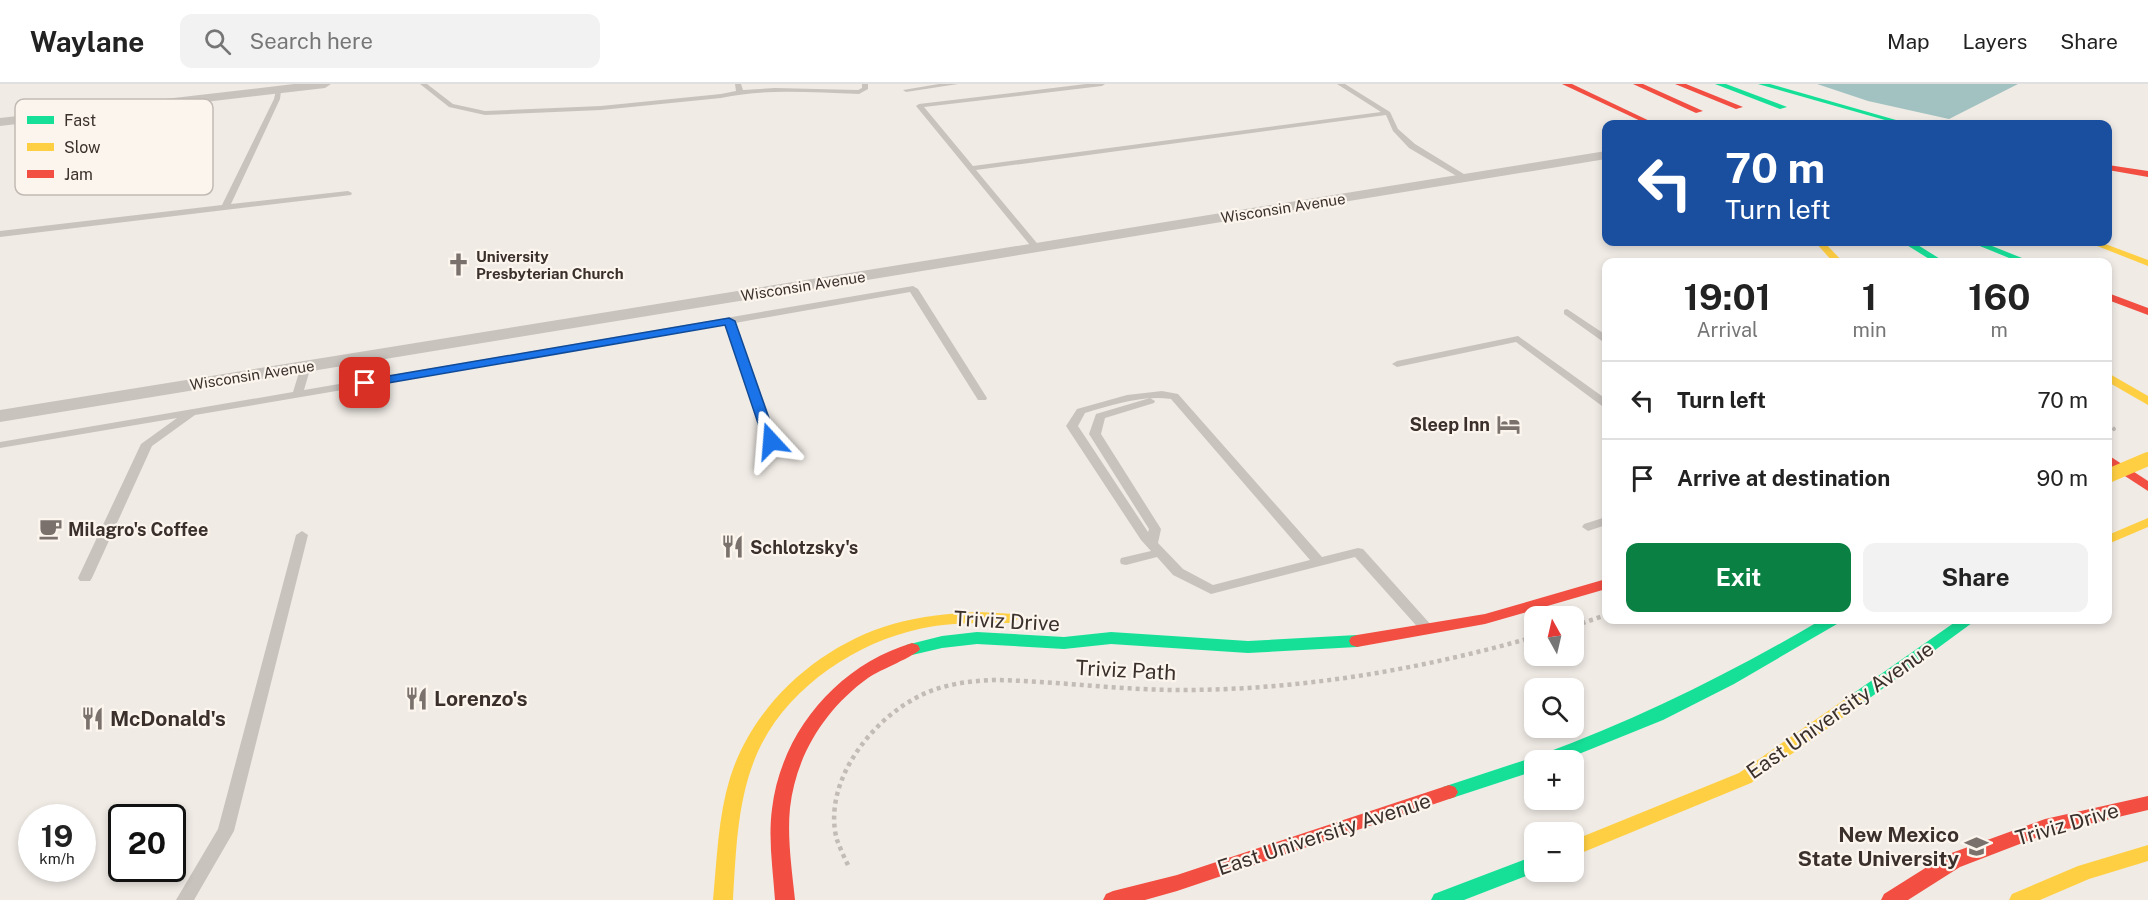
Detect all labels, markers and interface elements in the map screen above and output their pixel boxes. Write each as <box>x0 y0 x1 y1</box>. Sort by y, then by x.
search box <box>180 14 600 68</box>
text: Waylane <box>30 25 144 58</box>
icon: search <box>201 25 234 58</box>
text: Search here <box>249 28 373 54</box>
text: Map <box>1887 29 1930 54</box>
text: Layers <box>1963 29 2027 54</box>
text: Share <box>2060 29 2118 54</box>
legend <box>15 99 213 195</box>
text: Fast <box>64 111 96 130</box>
text: Slow <box>64 138 101 157</box>
text: 70 m <box>1725 143 1825 192</box>
icon: left <box>1626 144 1704 222</box>
text: Jam <box>64 165 93 184</box>
street label: Wisconsin Avenue <box>1219 190 1347 226</box>
text: Turn left <box>1725 193 1831 225</box>
place label: University Presbyterian Church <box>476 248 624 282</box>
church icon: University Presbyterian Church <box>445 252 471 278</box>
street label: Wisconsin Avenue <box>739 268 867 304</box>
text: 19:01 <box>1684 276 1771 318</box>
text: 1 <box>1862 276 1877 318</box>
text: 160 <box>1968 276 2030 318</box>
text: Arrival <box>1696 318 1758 342</box>
text: min <box>1853 318 1887 342</box>
text: m <box>1991 318 2008 342</box>
street label: Wisconsin Avenue <box>188 357 316 393</box>
pin <box>339 357 390 408</box>
icon: arrive <box>348 366 381 399</box>
icon: left <box>1626 384 1659 417</box>
text: Turn left <box>1677 387 1766 413</box>
text: 70 m <box>2037 387 2088 413</box>
position arrow <box>739 409 803 473</box>
hotel icon: Sleep Inn <box>1495 411 1521 437</box>
place label: Sleep Inn <box>1410 414 1490 435</box>
icon: arrive <box>1626 462 1659 495</box>
text: Arrive at destination <box>1677 465 1890 491</box>
text: 90 m <box>2037 465 2088 491</box>
cafe icon: Milagro's Coffee <box>37 516 63 542</box>
place label: Milagro's Coffee <box>68 519 208 540</box>
restaurant icon: Schlotzsky's <box>719 534 745 560</box>
place label: Schlotzsky's <box>750 537 858 558</box>
button: Exit <box>1626 543 1851 612</box>
button: Share <box>1863 543 2088 612</box>
street label: Triviz Drive <box>953 606 1061 636</box>
north arrow <box>1524 606 1584 666</box>
map controls <box>1524 606 1584 882</box>
street label: East University Avenue <box>1742 636 1938 784</box>
street label: Triviz Path <box>1075 655 1177 685</box>
button: search <box>1524 678 1584 738</box>
restaurant icon: Lorenzo's <box>403 685 429 711</box>
place label: Lorenzo's <box>434 686 527 711</box>
restaurant icon: McDonald's <box>79 705 105 731</box>
place label: McDonald's <box>110 706 226 731</box>
button: + <box>1524 750 1584 810</box>
street label: East University Avenue <box>1214 788 1434 880</box>
street label: Triviz Drive <box>2012 797 2122 851</box>
speed limit sign: 20 <box>108 804 186 882</box>
text: 19 <box>41 818 73 854</box>
button: − <box>1524 822 1584 882</box>
place label: New Mexico State University <box>1798 822 1959 871</box>
school or university icon: New Mexico State University <box>1964 833 1990 859</box>
text: km/h <box>39 850 75 867</box>

